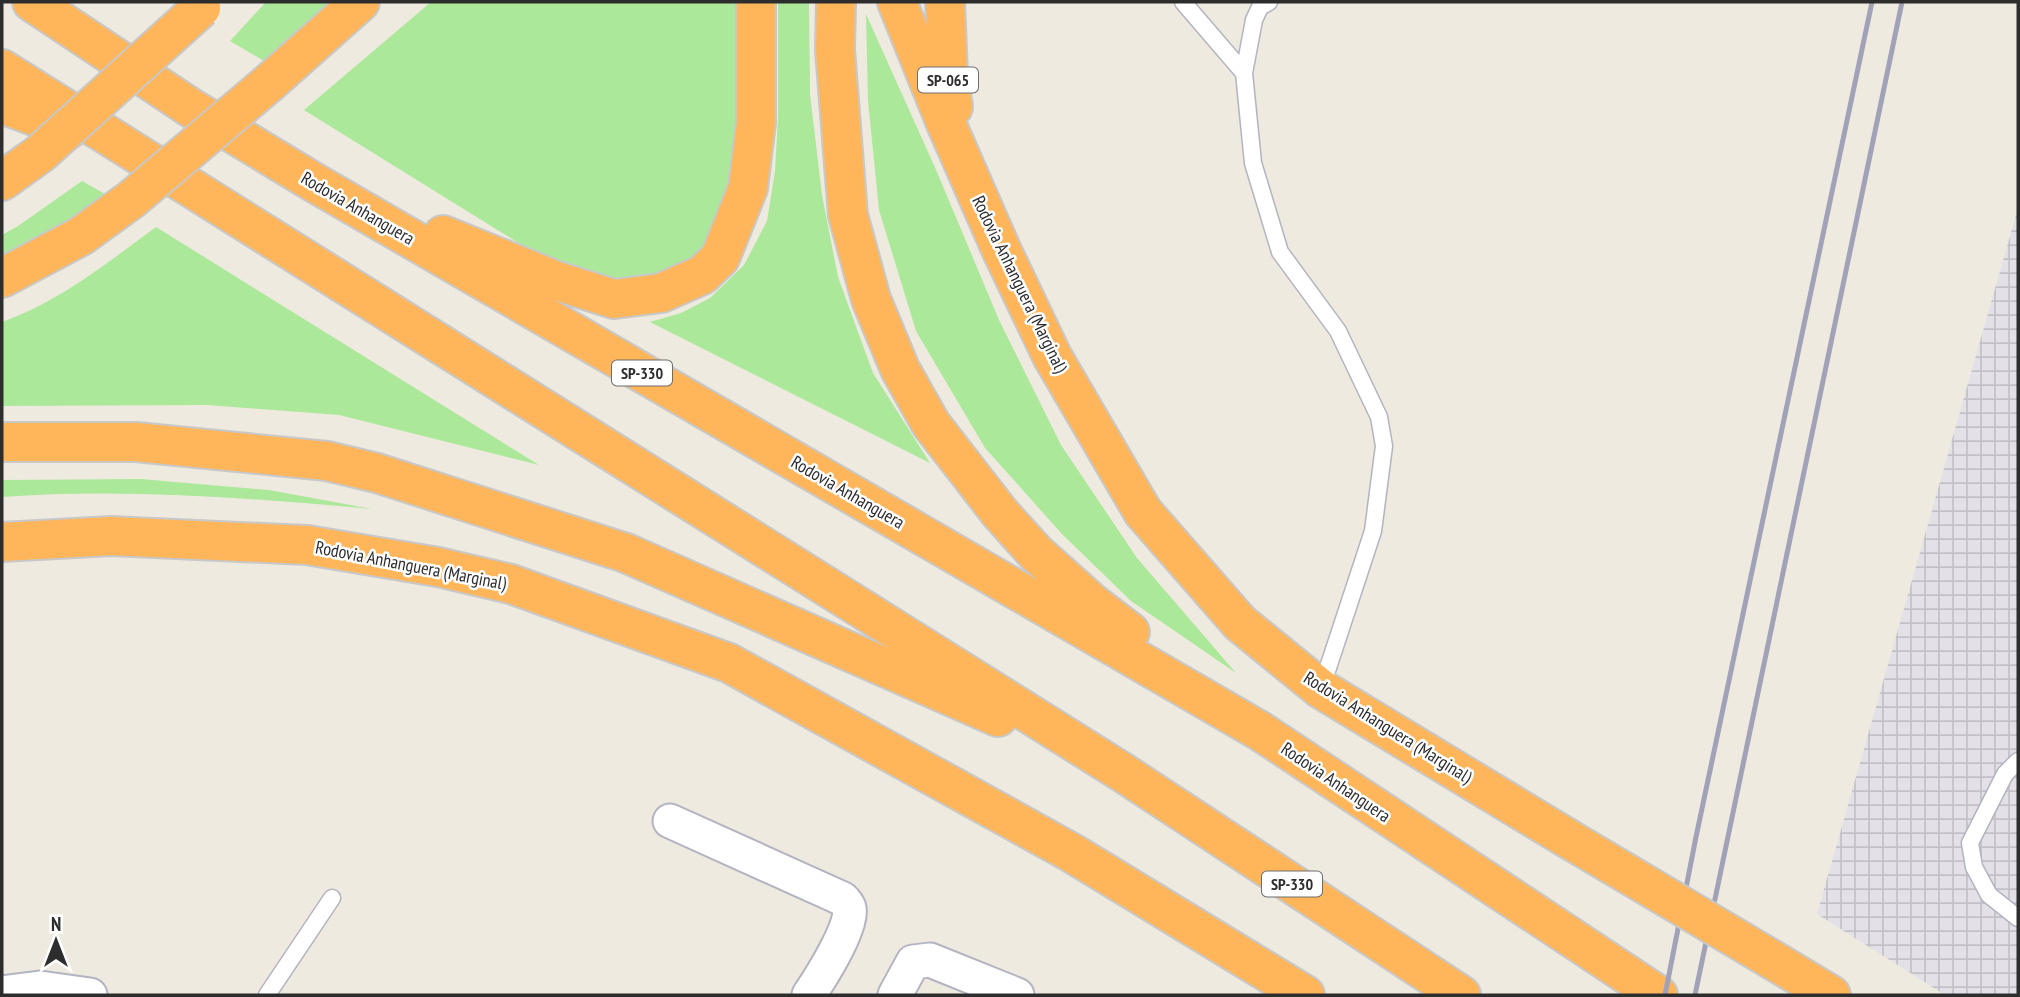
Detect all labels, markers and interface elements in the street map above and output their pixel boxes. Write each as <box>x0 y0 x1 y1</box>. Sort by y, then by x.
road number: SP-065 <box>918 68 978 92</box>
street label: Rodovia Anhanguera <box>297 166 419 250</box>
street label: Rodovia Anhanguera (Marginal) <box>967 192 1073 377</box>
road number: SP-330 <box>612 360 672 386</box>
street label: Rodovia Anhanguera <box>787 450 909 534</box>
street label: Rodovia Anhanguera (Marginal) <box>314 535 509 595</box>
street label: Rodovia Anhanguera (Marginal) <box>1300 666 1476 788</box>
street label: Rodovia Anhanguera <box>1277 737 1395 827</box>
road number: SP-330 <box>1262 872 1322 897</box>
north arrow <box>21 906 91 976</box>
text: N <box>51 912 61 936</box>

